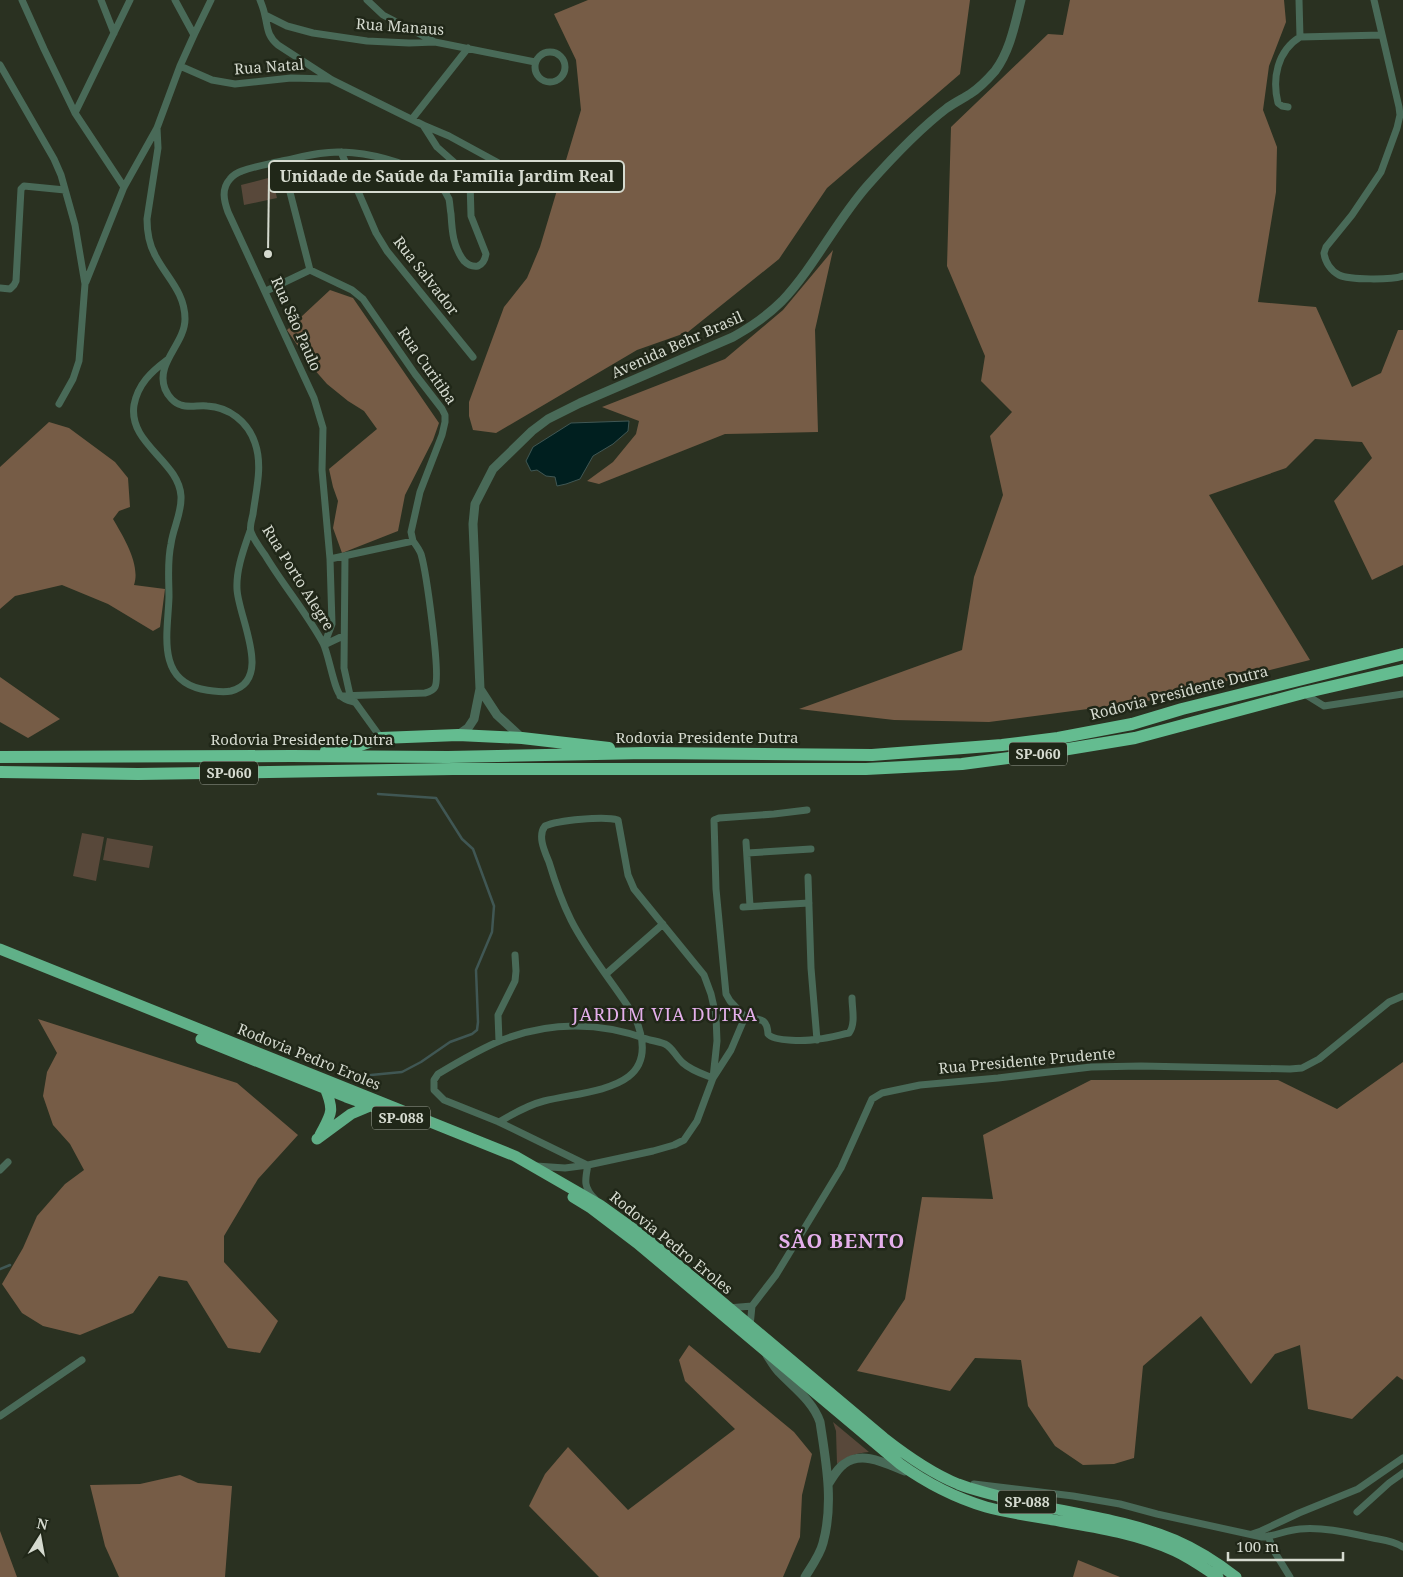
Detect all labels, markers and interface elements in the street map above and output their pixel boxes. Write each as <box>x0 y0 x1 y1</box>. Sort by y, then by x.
street label: Rua Manaus <box>355 13 445 39</box>
street label: Rua Natal <box>233 54 305 78</box>
callout: Unidade de Saúde da Família Jardim Real <box>269 161 624 192</box>
text: Unidade de Saúde da Família Jardim Real <box>280 165 615 187</box>
street label: Rua Salvador <box>390 232 464 319</box>
street label: Rua São Paulo <box>267 273 327 374</box>
street label: Avenida Behr Brasil <box>608 306 746 382</box>
street label: Rua Curitiba <box>394 323 462 408</box>
street label: Rua Porto Alegre <box>258 521 339 634</box>
street label: Rodovia Presidente Dutra <box>1088 660 1270 724</box>
street label: Rodovia Presidente Dutra <box>616 727 798 747</box>
street label: Rodovia Presidente Dutra <box>211 729 393 749</box>
road number: SP-060 <box>1009 742 1067 766</box>
road number: SP-060 <box>200 761 258 784</box>
district label: JARDIM VIA DUTRA <box>571 1002 758 1026</box>
street label: Rodovia Pedro Eroles <box>235 1018 384 1094</box>
street label: Rua Presidente Prudente <box>938 1042 1116 1078</box>
road number: SP-088 <box>372 1106 430 1130</box>
street label: Rodovia Pedro Eroles <box>606 1186 737 1298</box>
district label: SÃO BENTO <box>779 1227 905 1254</box>
road number: SP-088 <box>998 1490 1056 1514</box>
north arrow <box>15 1512 65 1562</box>
text: N <box>35 1513 50 1534</box>
scale bar <box>1228 1530 1343 1562</box>
text: 100 m <box>1236 1536 1279 1556</box>

